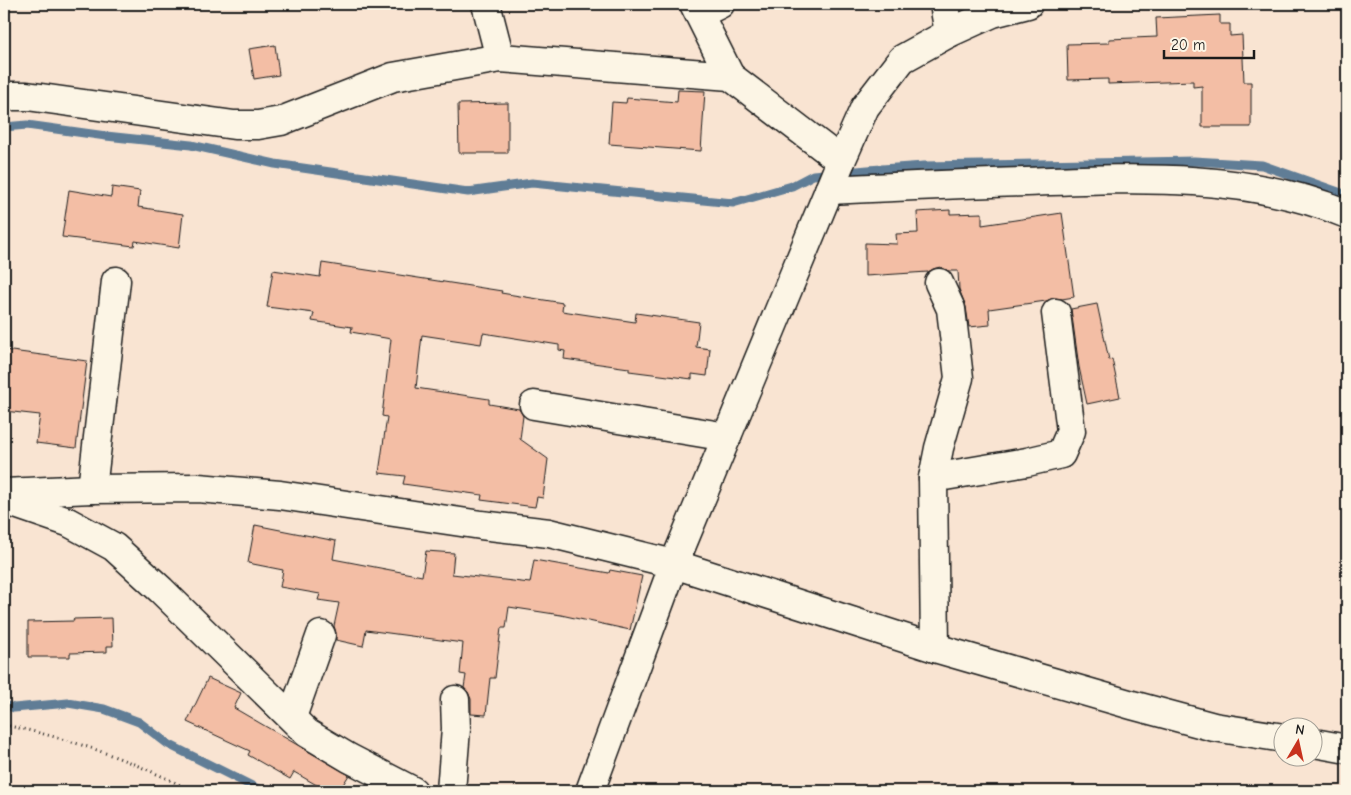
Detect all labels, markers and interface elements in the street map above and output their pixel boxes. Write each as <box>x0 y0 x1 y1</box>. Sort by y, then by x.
scale bar <box>1164 28 1254 60</box>
text: 20 m <box>1171 36 1205 54</box>
north arrow <box>1274 718 1324 768</box>
text: N <box>1294 721 1306 739</box>

